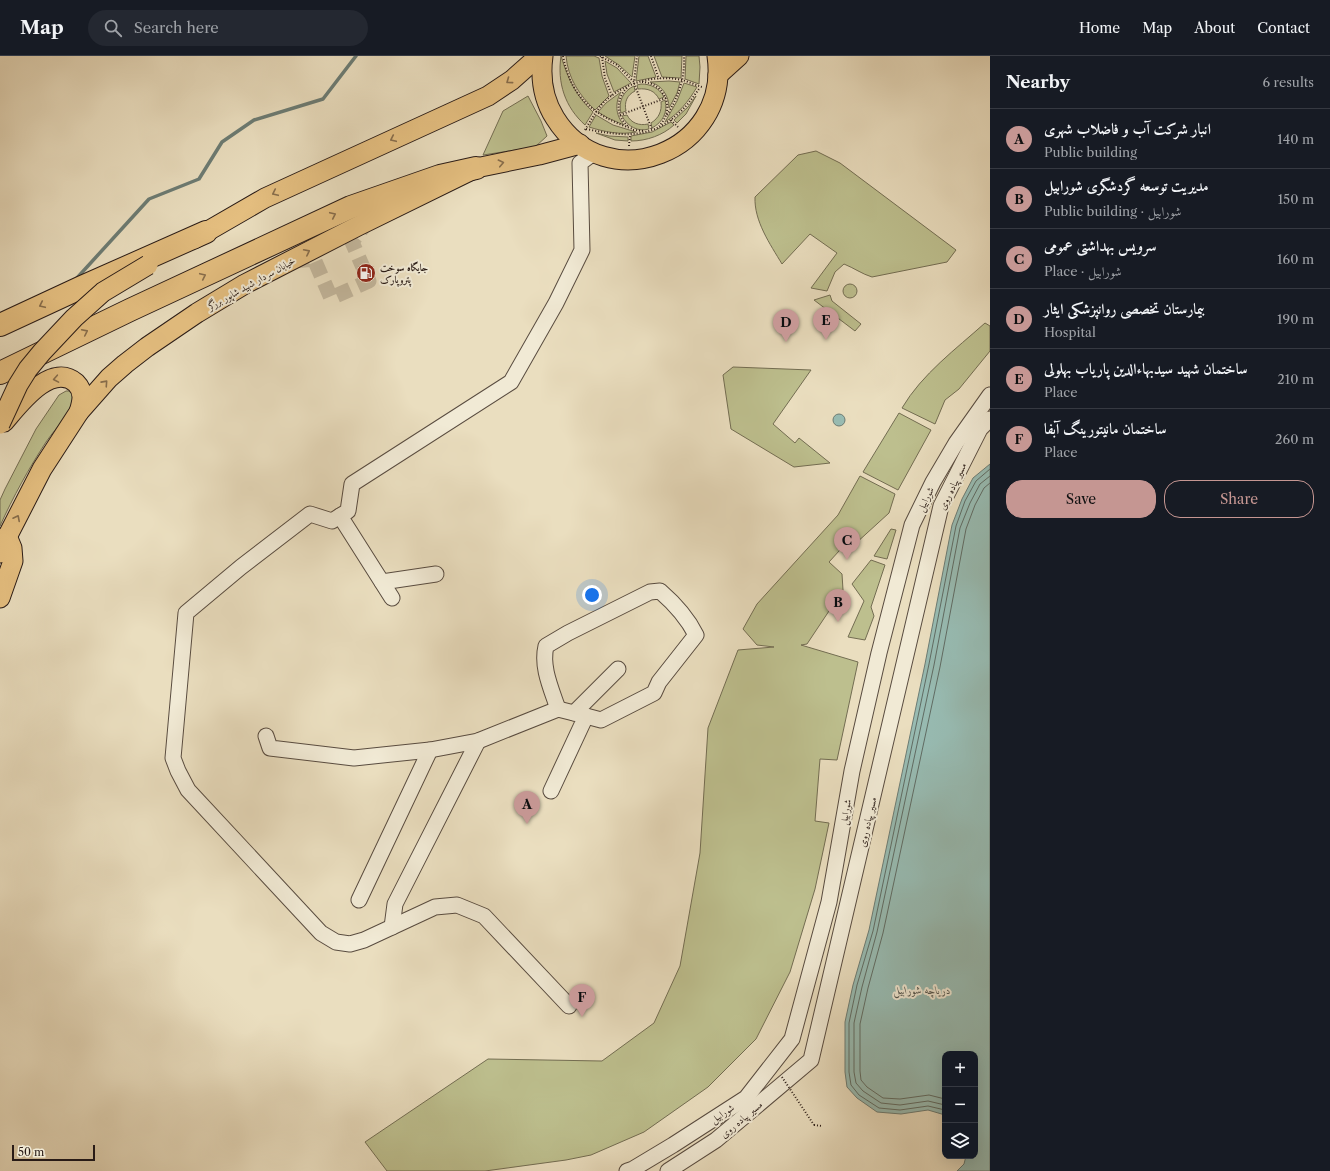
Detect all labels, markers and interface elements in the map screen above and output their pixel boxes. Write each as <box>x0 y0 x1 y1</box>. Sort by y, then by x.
search box <box>88 10 368 46</box>
text: Map <box>20 16 64 39</box>
icon: search <box>102 17 124 39</box>
text: Search here <box>134 18 219 37</box>
text: Home <box>1079 19 1120 37</box>
text: Map <box>1142 19 1172 37</box>
text: About <box>1194 19 1235 37</box>
text: Contact <box>1257 19 1310 37</box>
text: Nearby <box>1006 72 1070 92</box>
text: 6 results <box>1263 74 1314 90</box>
one-way arrow <box>507 76 514 83</box>
text: انبار شرکت آب و فاضلاب شهری <box>1044 119 1211 138</box>
text: A <box>1014 131 1024 147</box>
text: 140 m <box>1277 131 1314 147</box>
one-way arrow <box>390 134 398 142</box>
text: Public building <box>1044 144 1137 160</box>
one-way arrow <box>498 159 504 167</box>
text: مدیریت توسعه گردشگری شورابیل <box>1044 176 1209 195</box>
one-way arrow <box>272 188 280 196</box>
text: B <box>1014 191 1024 207</box>
text: 150 m <box>1278 191 1314 207</box>
text: Public building · شورابیل <box>1044 203 1181 219</box>
one-way arrow <box>329 212 337 220</box>
text: سرویس بهداشتی عمومی <box>1044 236 1156 255</box>
one-way arrow <box>303 249 310 257</box>
text: C <box>1014 251 1024 267</box>
text: 160 m <box>1277 251 1314 267</box>
street label: خیابان سردار شهید شاپور برزگر <box>204 254 298 314</box>
place label: جایگاه سوخت پتروپارک <box>380 261 428 287</box>
fuel station icon: جایگاه سوخت پتروپارک <box>355 262 377 284</box>
text: Place · شورابیل <box>1044 263 1122 279</box>
one-way arrow <box>198 273 206 281</box>
text: بیمارستان تخصصی روانپزشکی ایثار <box>1044 299 1205 318</box>
one-way arrow <box>39 300 47 308</box>
pin: E <box>813 307 839 340</box>
pin: D <box>773 309 799 342</box>
text: D <box>1013 311 1025 327</box>
text: 190 m <box>1277 311 1314 327</box>
text: Hospital <box>1044 324 1096 340</box>
one-way arrow <box>81 329 89 337</box>
text: ساختمان شهید سیدبهاءالدین پاریاب بهلولی <box>1044 359 1248 378</box>
text: E <box>1014 371 1024 387</box>
text: 210 m <box>1277 371 1314 387</box>
one-way arrow <box>52 374 59 383</box>
one-way arrow <box>100 381 107 388</box>
text: Place <box>1044 384 1077 400</box>
text: ساختمان مانیتورینگ آبفا <box>1044 419 1167 438</box>
text: F <box>1015 431 1023 447</box>
text: 260 m <box>1275 431 1314 447</box>
text: Place <box>1044 444 1077 460</box>
street label: مسیر پیاده روی <box>935 460 970 512</box>
button: Save <box>1006 480 1156 518</box>
button: Share <box>1164 480 1314 518</box>
street label: شورابیل <box>914 484 938 514</box>
one-way arrow <box>12 515 19 522</box>
pin: C <box>834 527 860 560</box>
your location <box>582 585 602 605</box>
pin: B <box>825 589 851 622</box>
pin: A <box>514 791 540 824</box>
street label: مسیر پیاده روی <box>855 796 881 849</box>
street label: شورابیل <box>837 798 855 826</box>
water label: دریاچه شورابیل <box>893 983 951 999</box>
pin: F <box>569 984 595 1017</box>
map controls <box>942 1051 978 1159</box>
button: + <box>942 1051 978 1087</box>
button: − <box>942 1087 978 1123</box>
street label: مسیر پیاده روی <box>718 1098 766 1142</box>
street label: شورابیل <box>708 1101 737 1127</box>
button: layers <box>942 1123 978 1159</box>
scale bar <box>12 1143 95 1162</box>
text: 50 m <box>18 1145 44 1159</box>

